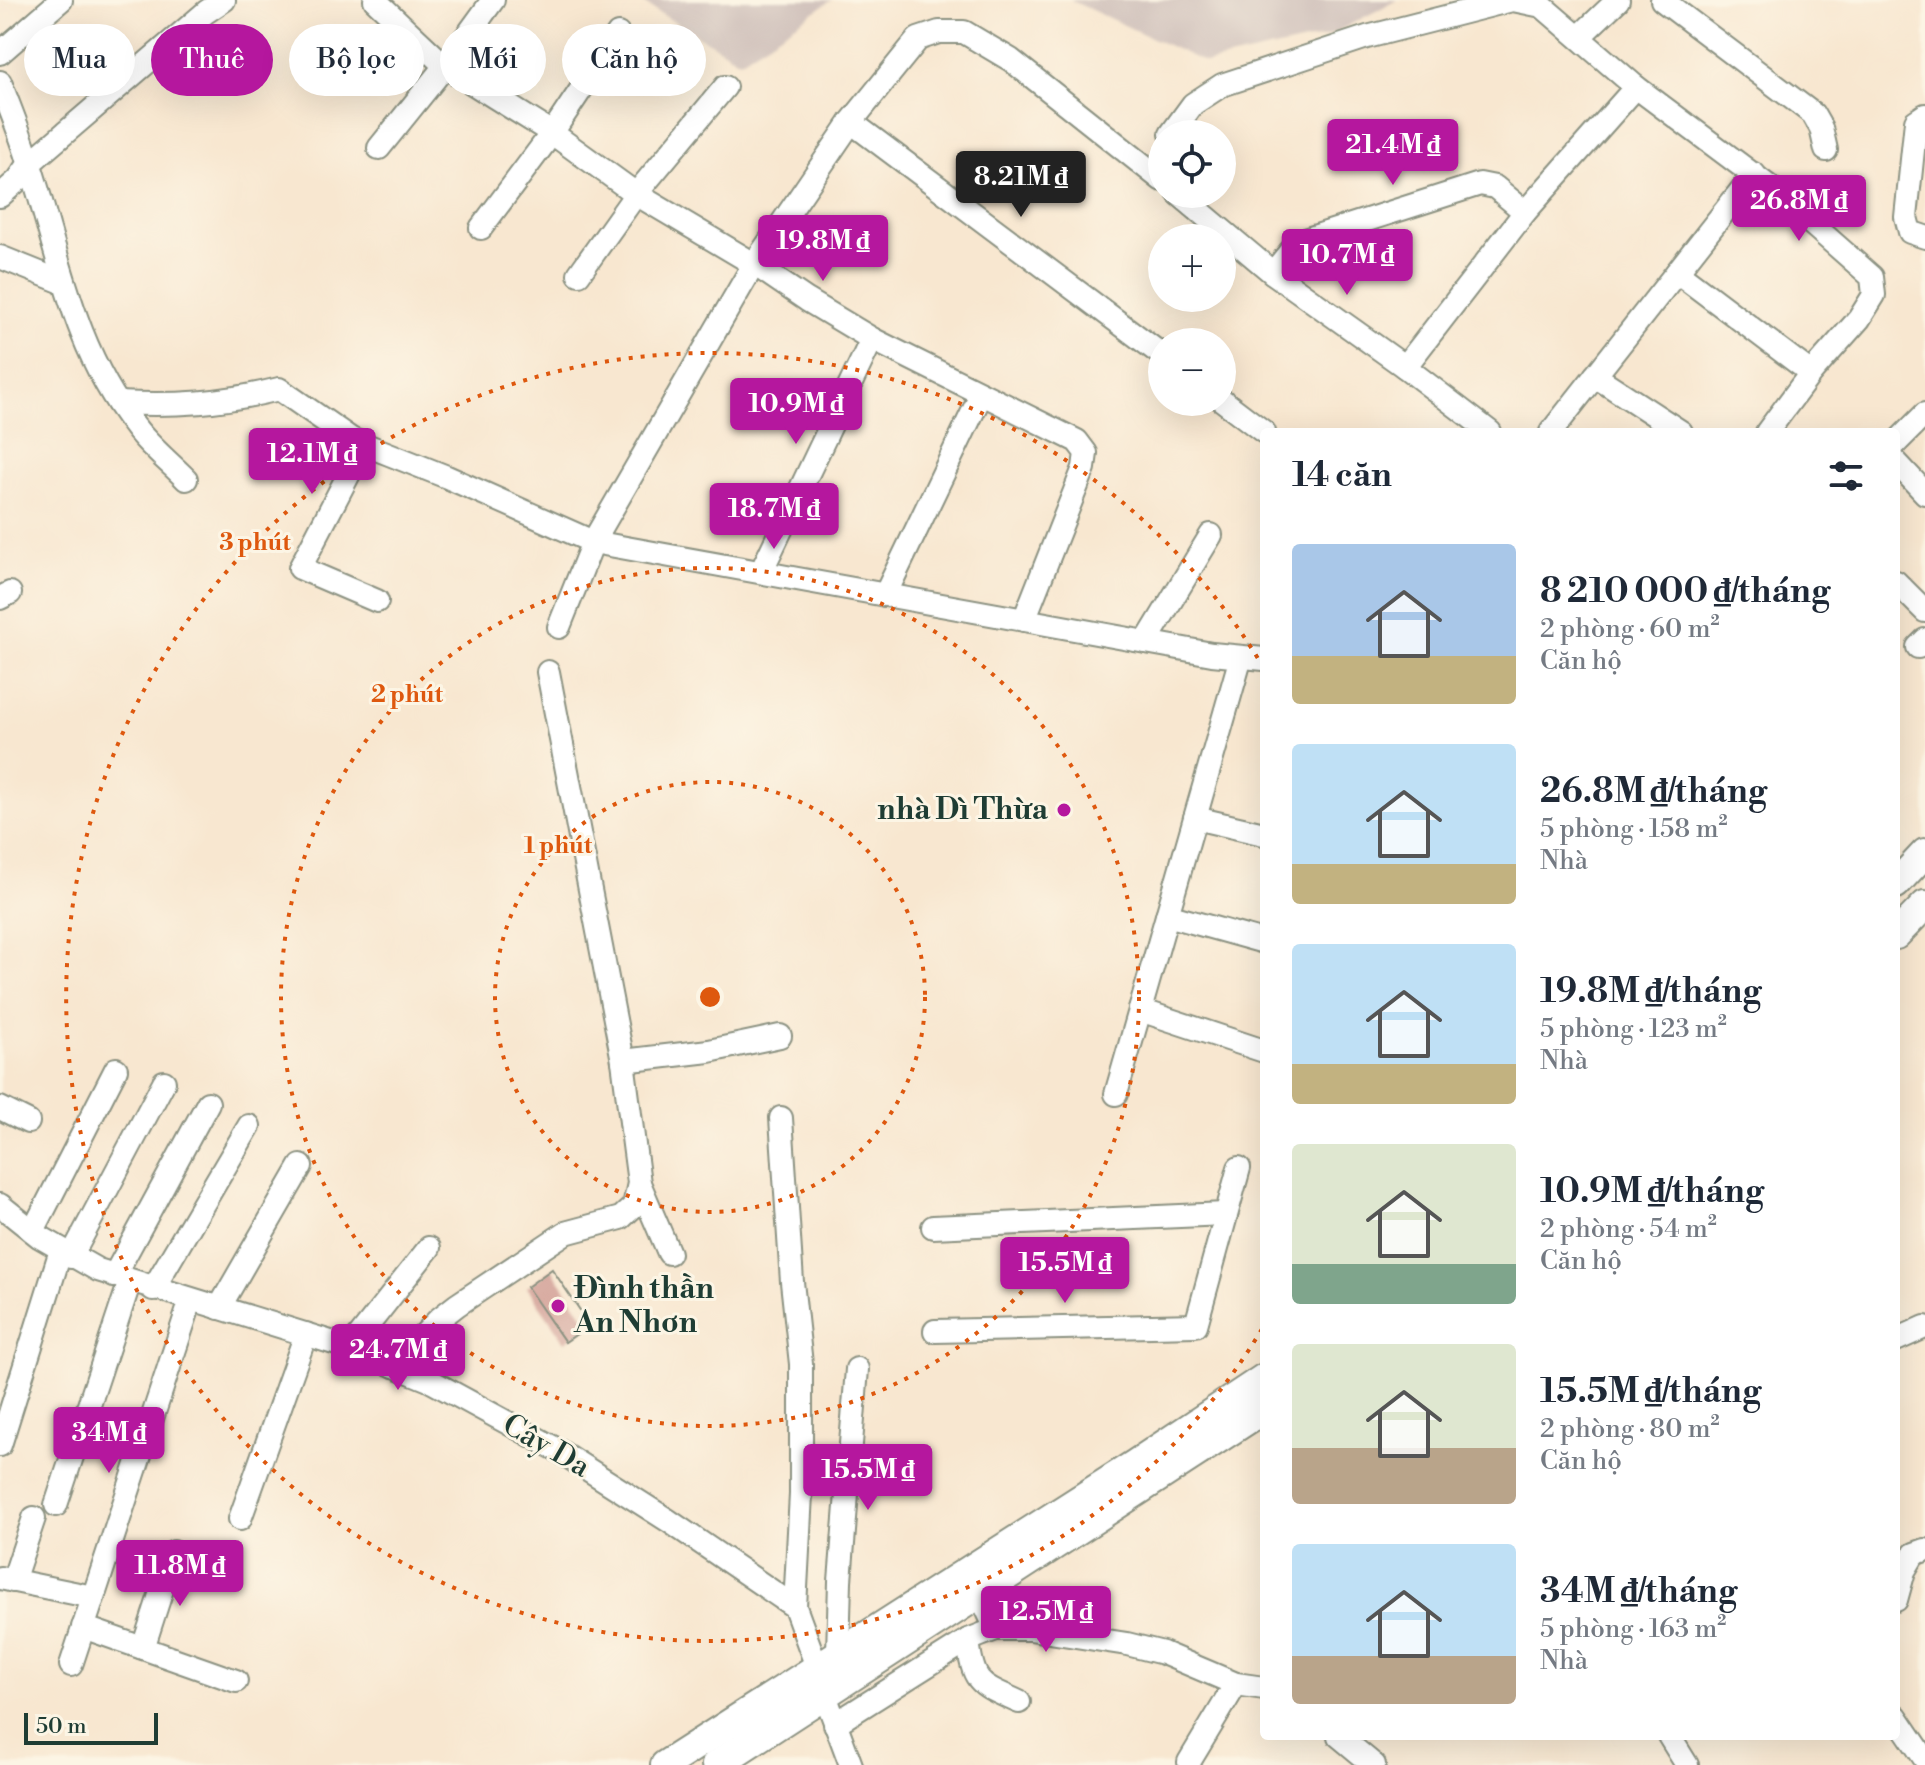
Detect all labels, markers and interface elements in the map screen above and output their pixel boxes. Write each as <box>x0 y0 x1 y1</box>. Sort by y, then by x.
chip: Mua <box>24 24 135 96</box>
chip: Thuê <box>151 24 273 96</box>
chip: Bộ lọc <box>289 24 424 96</box>
chip: Mới <box>440 24 546 96</box>
chip: Căn hộ <box>562 24 706 96</box>
pin: 21.4M ₫ <box>1319 119 1467 187</box>
map controls <box>1148 120 1236 416</box>
button: locate <box>1148 120 1236 208</box>
text: 21.4M ₫ <box>1345 129 1441 161</box>
pin: 8.21M ₫ <box>947 151 1095 219</box>
text: 8.21M ₫ <box>974 161 1068 193</box>
pin: 26.8M ₫ <box>1725 175 1873 243</box>
text: 26.8M ₫ <box>1750 185 1848 217</box>
pin: 19.8M ₫ <box>749 215 897 283</box>
button: + <box>1148 224 1236 312</box>
text: 19.8M ₫ <box>776 225 870 257</box>
pin: 10.7M ₫ <box>1273 229 1421 297</box>
text: 10.7M ₫ <box>1300 239 1394 271</box>
button: − <box>1148 328 1236 416</box>
pin: 10.9M ₫ <box>722 378 870 446</box>
text: 10.9M ₫ <box>748 388 844 420</box>
pin: 12.1M ₫ <box>238 428 386 496</box>
text: 12.1M ₫ <box>267 438 357 470</box>
icon: filters <box>1824 454 1868 498</box>
text: 14 căn <box>1292 455 1392 497</box>
pin: 18.7M ₫ <box>700 483 848 551</box>
text: 18.7M ₫ <box>728 493 820 525</box>
text: 3 phút <box>219 528 291 558</box>
text: 8 210 000 ₫/tháng <box>1540 571 1830 613</box>
icon: home <box>1356 576 1452 672</box>
text: 2 phòng · 60 m² <box>1540 613 1720 645</box>
text: Căn hộ <box>1540 645 1622 677</box>
text: 2 phút <box>371 680 444 710</box>
text: 26.8M ₫/tháng <box>1540 771 1767 813</box>
icon: home <box>1356 776 1452 872</box>
place label: nhà Dì Thừa <box>877 791 1049 829</box>
marker: nhà Dì Thừa <box>1055 801 1073 819</box>
text: 5 phòng · 158 m² <box>1540 813 1728 845</box>
text: 1 phút <box>524 831 593 861</box>
text: Nhà <box>1540 845 1588 877</box>
text: 19.8M ₫/tháng <box>1540 971 1762 1013</box>
icon: home <box>1356 976 1452 1072</box>
centre of rings <box>696 983 724 1011</box>
text: 5 phòng · 123 m² <box>1540 1013 1727 1045</box>
text: Nhà <box>1540 1045 1588 1077</box>
text: 10.9M ₫/tháng <box>1540 1171 1764 1213</box>
icon: home <box>1356 1176 1452 1272</box>
text: 2 phòng · 54 m² <box>1540 1213 1717 1245</box>
pin: 15.5M ₫ <box>991 1237 1139 1305</box>
text: Căn hộ <box>1540 1245 1622 1277</box>
text: 15.5M ₫ <box>1018 1247 1112 1279</box>
place label: Đình thần An Nhơn <box>573 1270 715 1342</box>
marker: Đình thần An Nhơn <box>549 1297 567 1315</box>
pin: 24.7M ₫ <box>324 1324 472 1392</box>
text: 24.7M ₫ <box>349 1334 447 1366</box>
text: 15.5M ₫/tháng <box>1540 1371 1761 1413</box>
icon: home <box>1356 1376 1452 1472</box>
street label: Cây Da <box>495 1406 597 1487</box>
pin: 34M ₫ <box>53 1407 165 1475</box>
text: 2 phòng · 80 m² <box>1540 1413 1720 1445</box>
text: 34M ₫ <box>71 1417 147 1449</box>
pin: 15.5M ₫ <box>794 1444 942 1512</box>
text: Căn hộ <box>1540 1445 1622 1477</box>
text: 15.5M ₫ <box>821 1454 915 1486</box>
pin: 11.8M ₫ <box>106 1540 254 1608</box>
text: 11.8M ₫ <box>134 1550 226 1582</box>
text: 34M ₫/tháng <box>1540 1571 1737 1613</box>
icon: home <box>1356 1576 1452 1672</box>
pin: 12.5M ₫ <box>972 1586 1120 1654</box>
text: 12.5M ₫ <box>999 1596 1093 1628</box>
text: 5 phòng · 163 m² <box>1540 1613 1726 1645</box>
text: Nhà <box>1540 1645 1588 1677</box>
scale bar <box>24 1709 158 1745</box>
text: 50 m <box>36 1713 87 1740</box>

